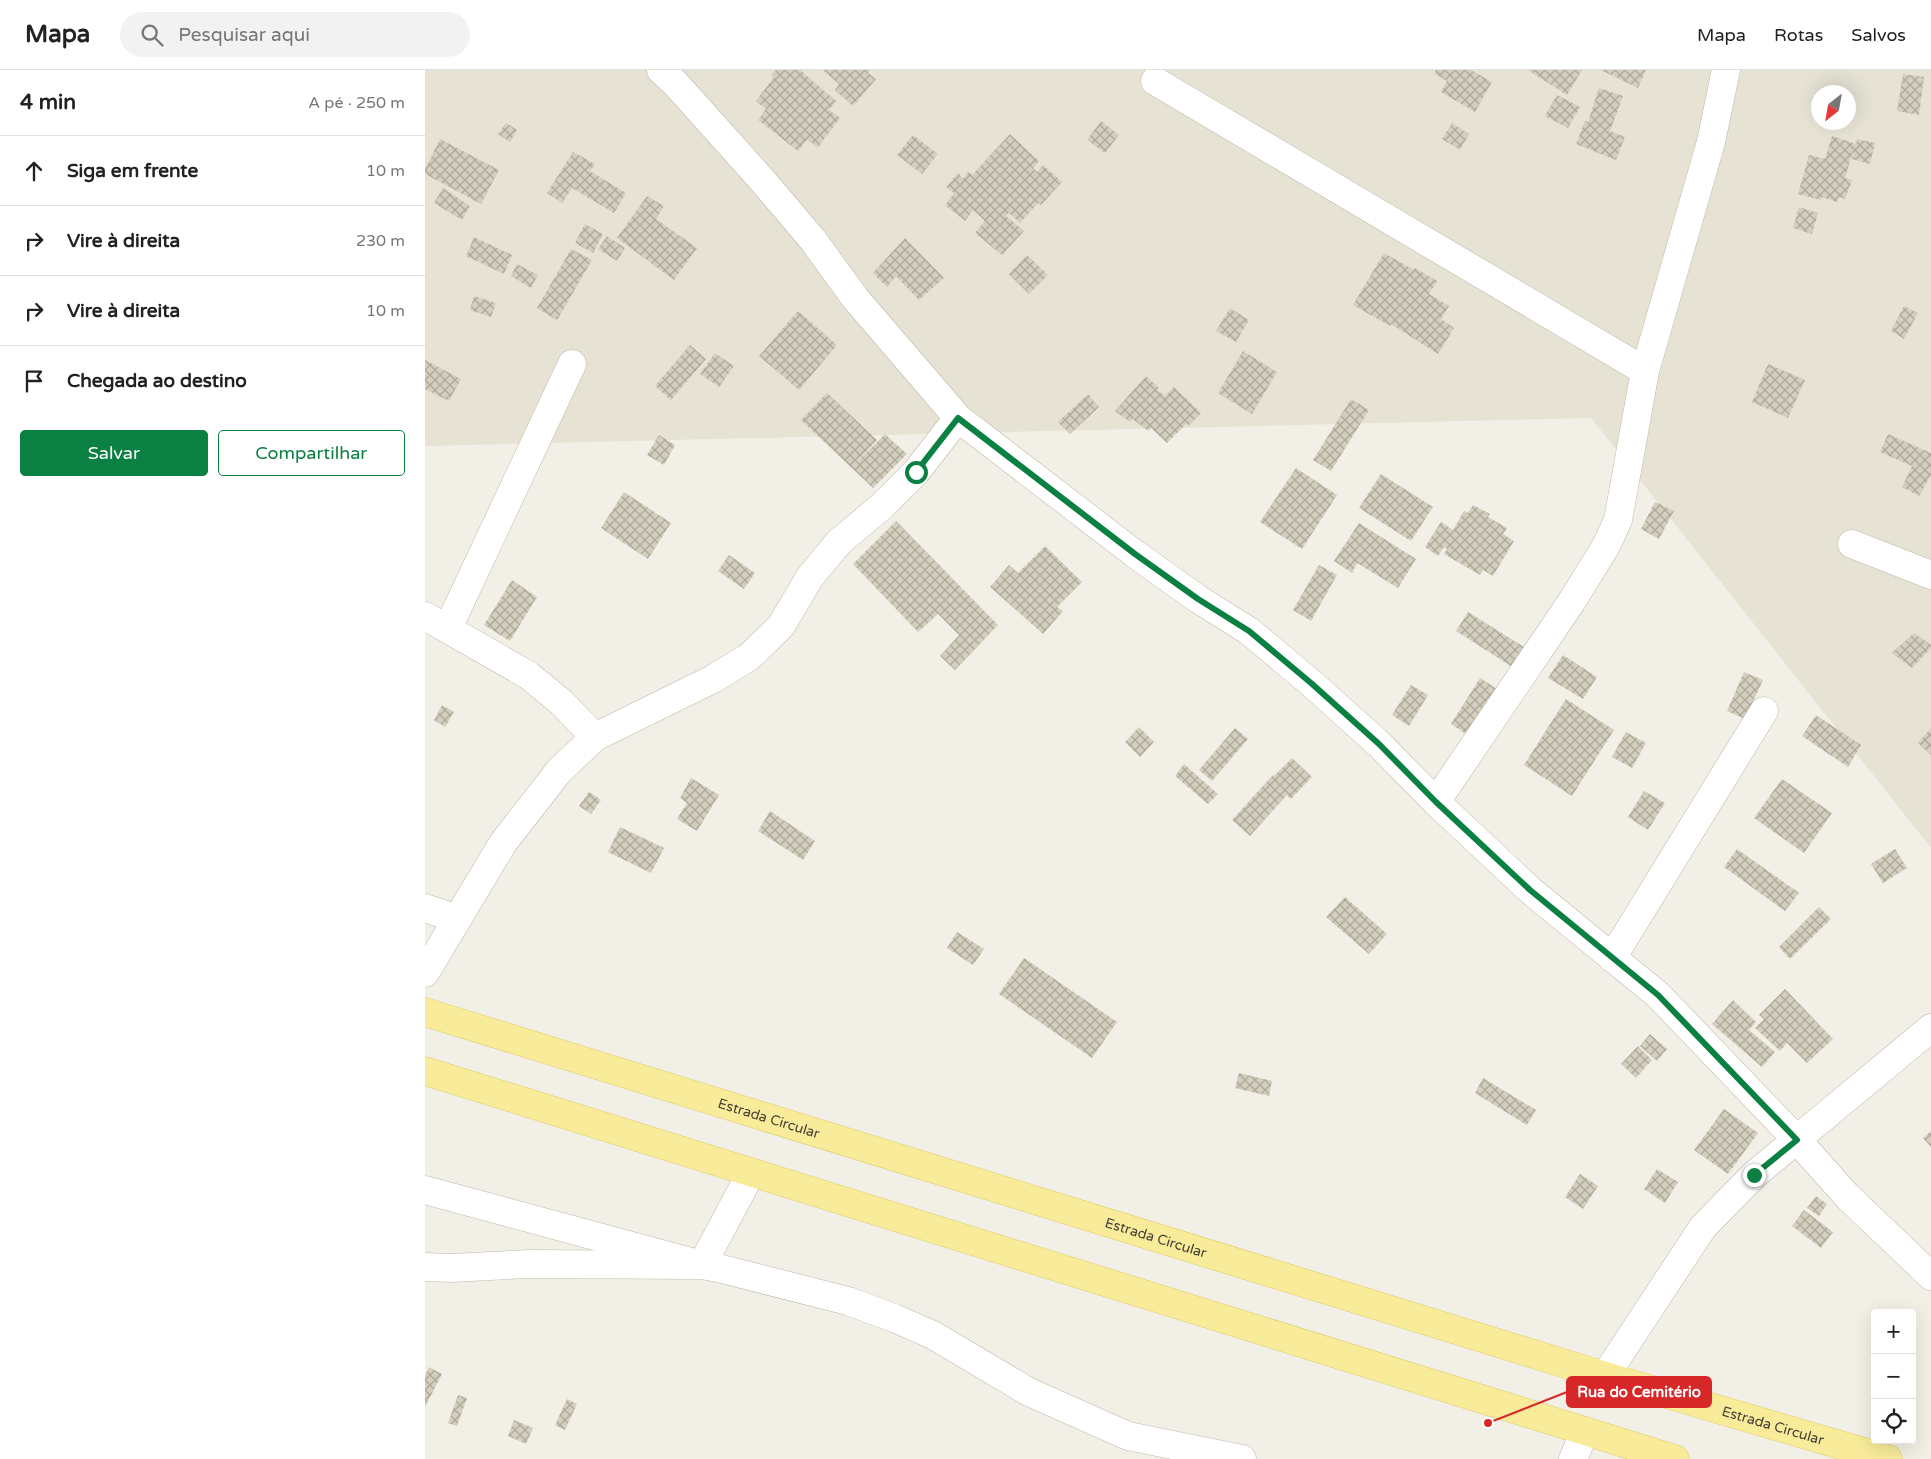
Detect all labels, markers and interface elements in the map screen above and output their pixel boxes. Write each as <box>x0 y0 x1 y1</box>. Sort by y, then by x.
search box <box>120 12 470 57</box>
text: Mapa <box>25 20 90 49</box>
icon: search <box>138 21 166 49</box>
text: Pesquisar aqui <box>178 24 310 46</box>
text: Mapa <box>1697 24 1746 46</box>
text: Rotas <box>1774 24 1823 46</box>
text: Salvos <box>1851 24 1906 46</box>
north arrow <box>1811 85 1856 130</box>
text: 4 min <box>20 90 76 115</box>
text: A pé · 250 m <box>308 93 405 113</box>
icon: ahead <box>20 157 48 185</box>
text: Siga em frente <box>67 160 198 182</box>
text: 10 m <box>366 161 405 181</box>
icon: right <box>20 227 48 255</box>
text: Vire à direita <box>67 230 180 252</box>
text: 230 m <box>356 231 405 251</box>
icon: right <box>20 297 48 325</box>
text: Vire à direita <box>67 300 180 322</box>
text: 10 m <box>366 301 405 321</box>
icon: arrive <box>20 367 48 395</box>
text: Chegada ao destino <box>67 370 247 392</box>
button: Salvar <box>20 430 208 476</box>
button: Compartilhar <box>218 430 405 476</box>
route start <box>905 461 928 484</box>
street label: Estrada Circular <box>716 1094 823 1142</box>
route end <box>1743 1164 1766 1187</box>
street label: Estrada Circular <box>1103 1214 1210 1261</box>
map controls <box>1871 1309 1916 1444</box>
button: + <box>1871 1309 1916 1354</box>
button: − <box>1871 1354 1916 1399</box>
callout: Rua do Cemitério <box>1567 1377 1711 1407</box>
text: Rua do Cemitério <box>1577 1383 1701 1401</box>
button: locate <box>1871 1399 1916 1444</box>
street label: Estrada Circular <box>1720 1402 1827 1448</box>

